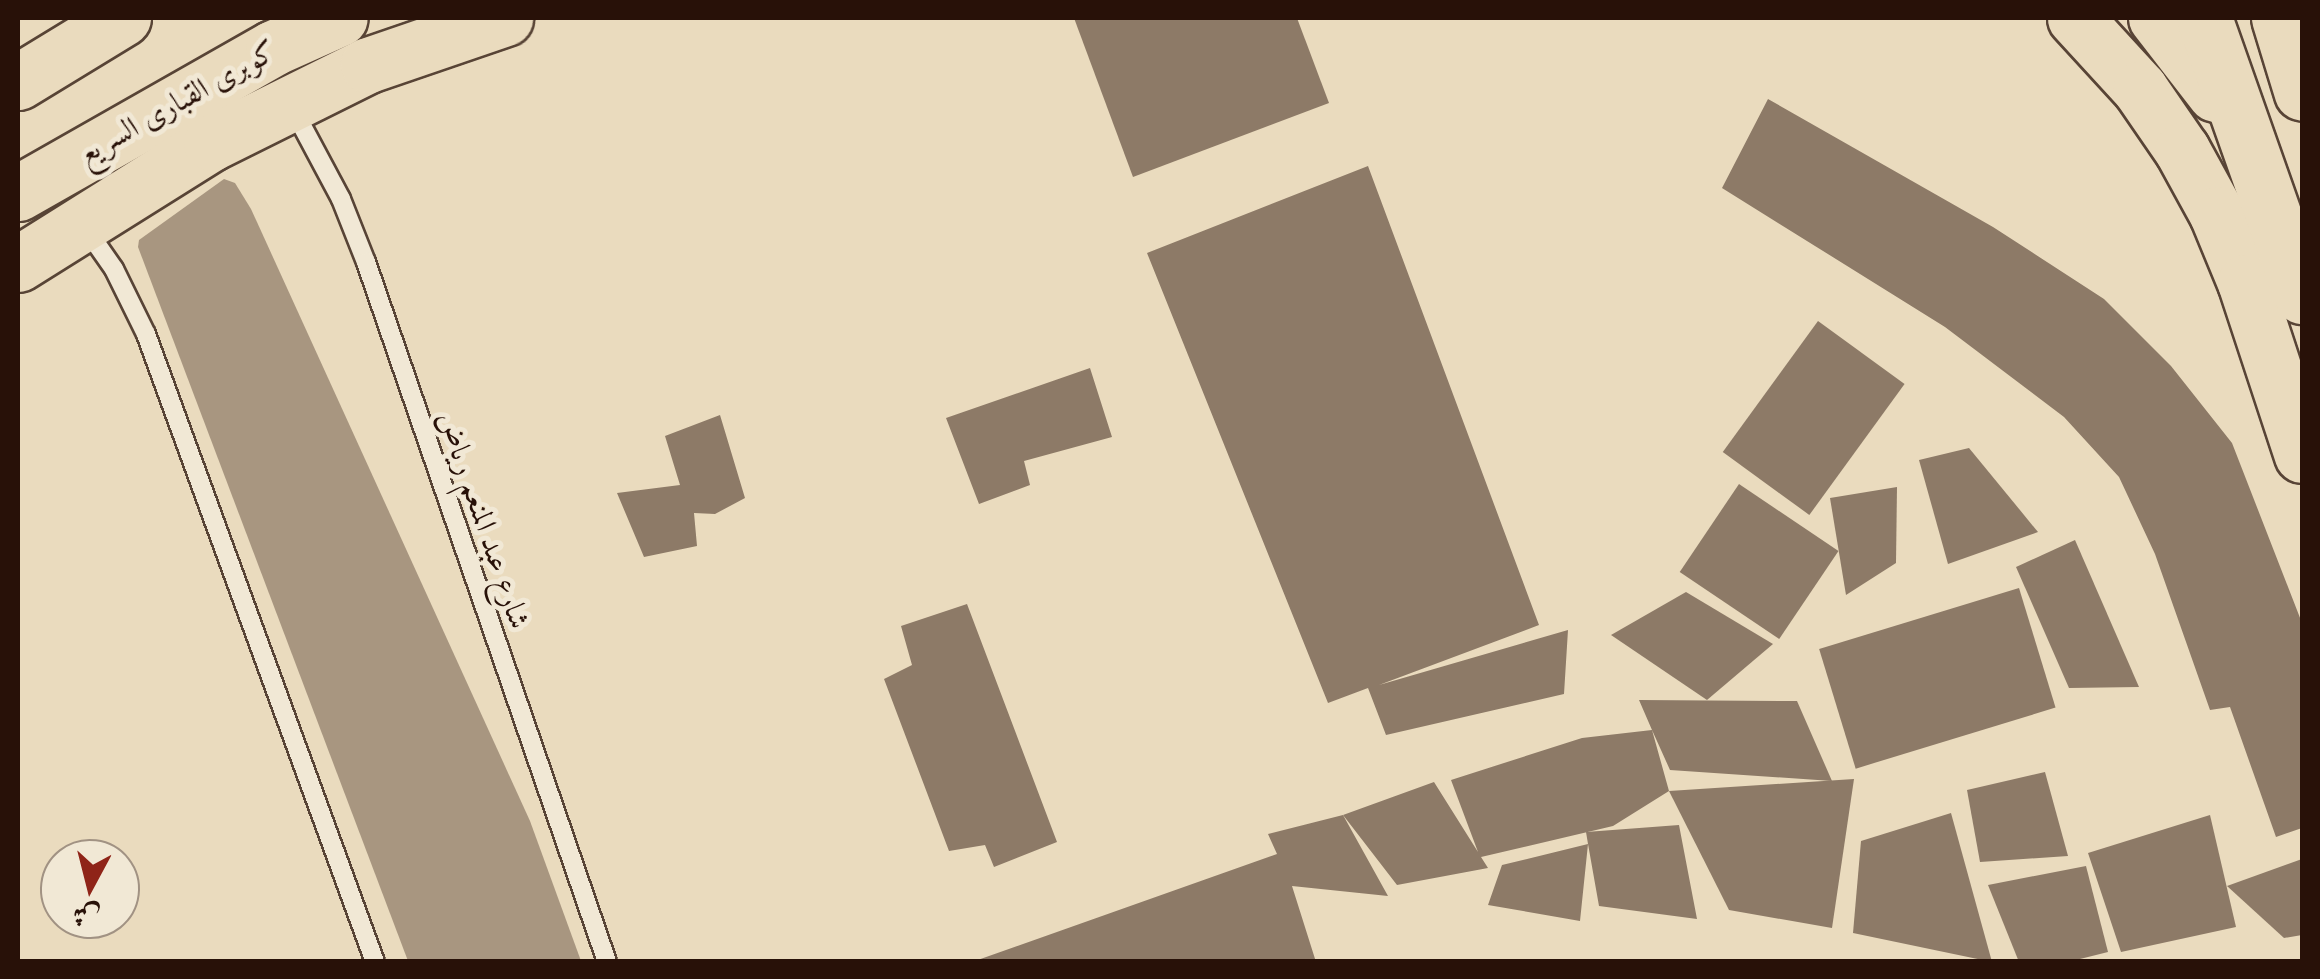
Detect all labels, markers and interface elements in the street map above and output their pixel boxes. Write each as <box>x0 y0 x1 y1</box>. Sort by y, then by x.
street label: كوبرى القبارى السريع <box>71 32 283 172</box>
street label: شارع عبد المنعم رياض <box>430 407 538 633</box>
north arrow <box>40 839 140 939</box>
text: ش <box>71 898 102 935</box>

